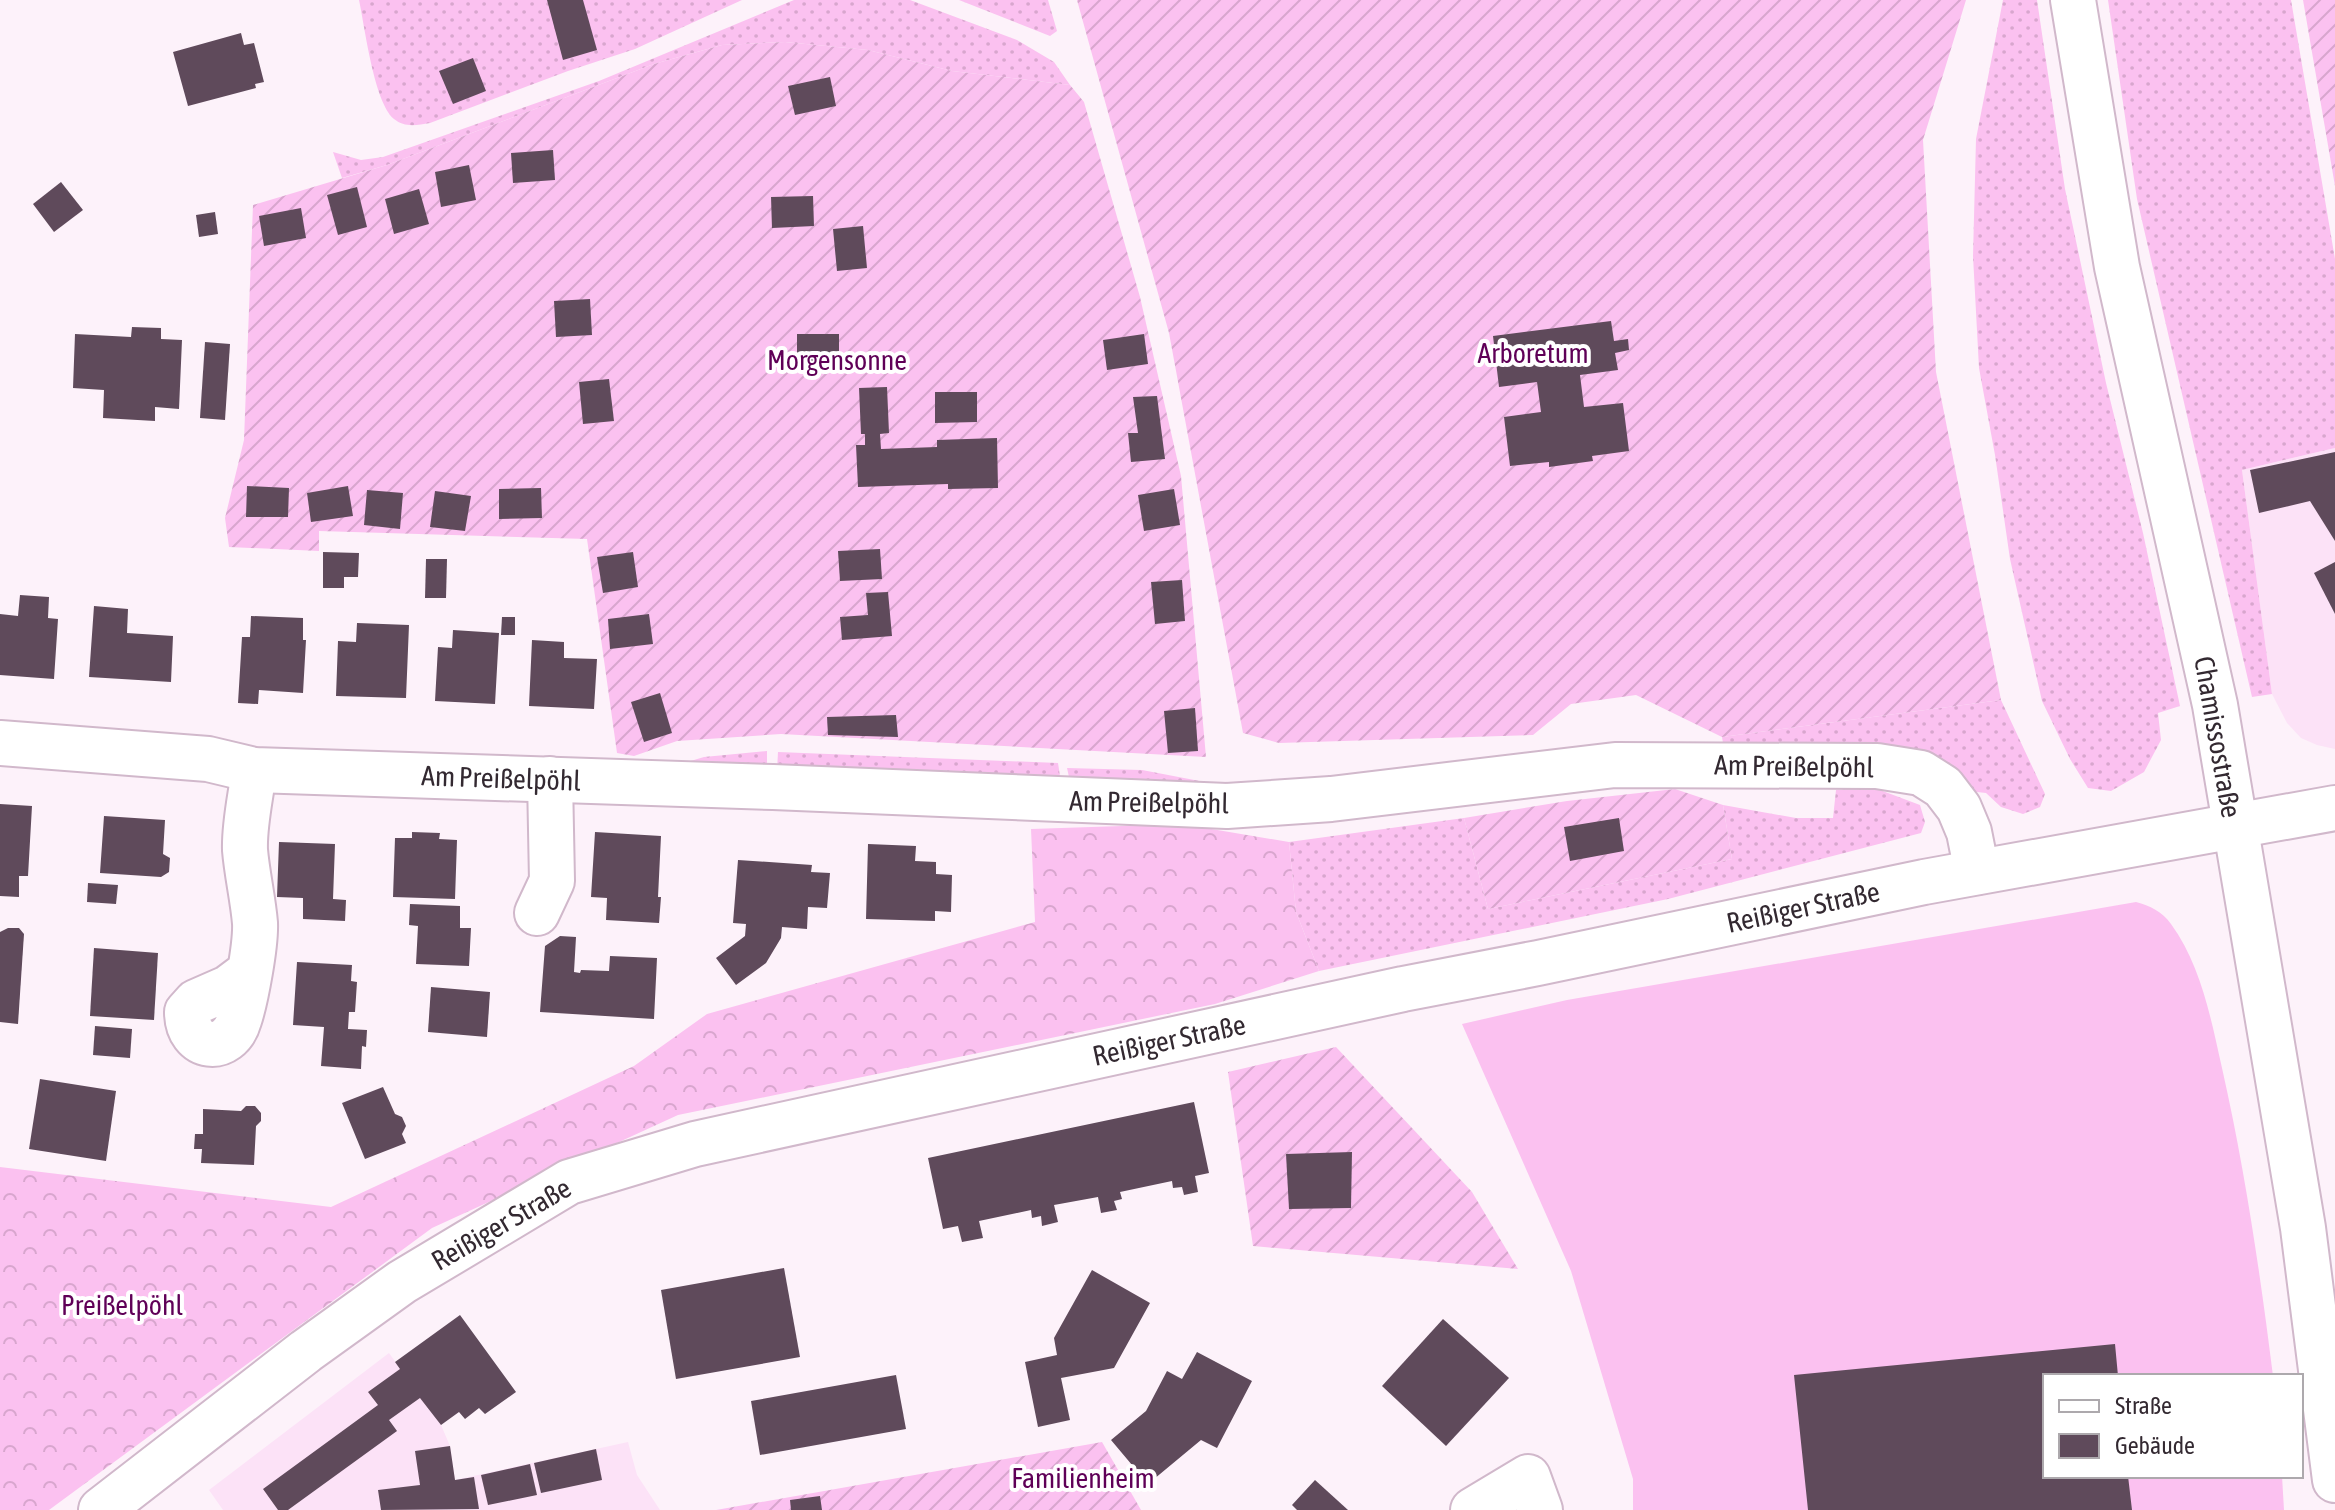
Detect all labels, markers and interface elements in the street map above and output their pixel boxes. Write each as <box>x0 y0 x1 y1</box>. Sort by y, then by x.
park label: Arboretum <box>1477 337 1589 369</box>
park label: Morgensonne <box>767 344 907 376</box>
street label: Chamissostraße <box>2188 654 2248 820</box>
street label: Am Preißelpöhl <box>1714 749 1875 783</box>
street label: Am Preißelpöhl <box>421 759 582 797</box>
street label: Am Preißelpöhl <box>1069 785 1230 819</box>
street label: Reißiger Straße <box>1724 875 1882 939</box>
street label: Reißiger Straße <box>1090 1008 1248 1072</box>
street label: Reißiger Straße <box>426 1171 576 1277</box>
park label: Preißelpöhl <box>61 1289 184 1321</box>
legend <box>2043 1374 2303 1478</box>
text: Straße <box>2115 1392 2172 1419</box>
text: Gebäude <box>2115 1432 2195 1459</box>
park label: Familienheim <box>1011 1462 1155 1494</box>

